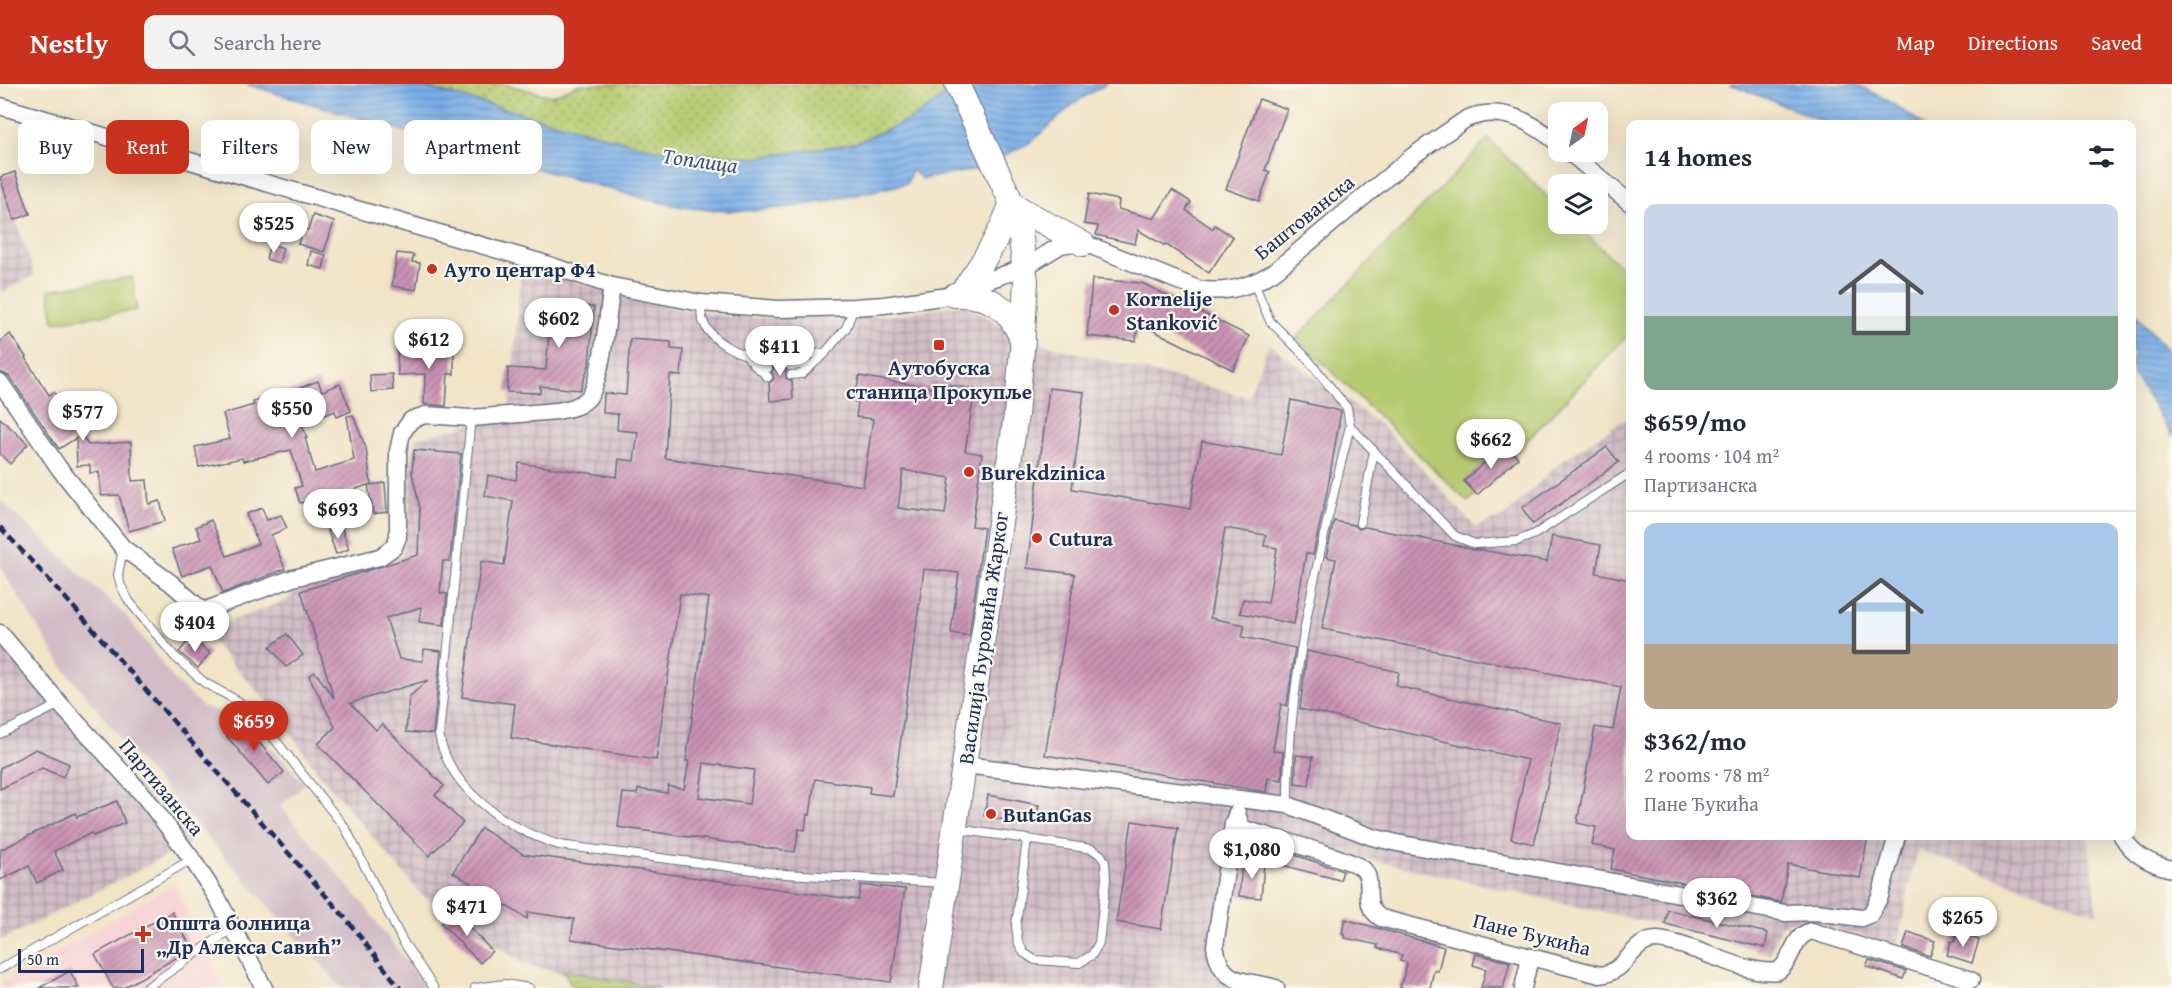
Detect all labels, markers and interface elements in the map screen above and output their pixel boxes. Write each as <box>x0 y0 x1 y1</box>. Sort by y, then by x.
search box <box>144 15 564 69</box>
text: Nestly <box>30 22 108 63</box>
icon: search <box>165 26 198 59</box>
text: Search here <box>213 26 322 58</box>
text: Map <box>1896 27 1935 58</box>
text: Directions <box>1968 27 2058 58</box>
text: Saved <box>2091 27 2142 58</box>
north arrow <box>1548 102 1608 162</box>
map controls <box>1548 102 1608 234</box>
chip: Buy <box>18 120 94 174</box>
chip: Rent <box>106 120 189 174</box>
chip: Filters <box>201 120 299 174</box>
chip: New <box>311 120 392 174</box>
chip: Apartment <box>404 120 542 174</box>
text: 14 homes <box>1644 137 1752 176</box>
water label: Топлица <box>660 139 740 181</box>
icon: filters <box>2085 140 2118 173</box>
street label: Баштованска <box>1247 167 1361 267</box>
button: layers <box>1548 174 1608 234</box>
pin: $525 <box>238 203 310 254</box>
text: $525 <box>253 208 295 237</box>
icon: home <box>1827 243 1935 351</box>
place label: Ауто центар Ф4 <box>444 254 596 285</box>
marker: Ауто центар Ф4 <box>425 262 439 276</box>
place label: Kornelije Stanković <box>1126 283 1218 338</box>
pin: $602 <box>523 298 595 349</box>
text: $602 <box>538 303 580 332</box>
marker: Kornelije Stanković <box>1107 303 1121 317</box>
pin: $612 <box>393 319 465 370</box>
text: $612 <box>408 324 450 353</box>
pin: $411 <box>744 326 816 377</box>
text: $411 <box>759 331 801 360</box>
marker: Аутобуска станица Прокупље <box>932 338 946 352</box>
place label: Аутобуска станица Прокупље <box>846 352 1032 407</box>
pin: $550 <box>256 388 328 439</box>
pin: $577 <box>47 391 119 442</box>
text: $550 <box>271 393 313 422</box>
text: $577 <box>62 396 104 425</box>
text: $659/mo <box>1644 402 1746 441</box>
pin: $662 <box>1455 419 1527 470</box>
text: $662 <box>1470 424 1512 453</box>
text: 4 rooms · 104 m² <box>1644 441 1779 470</box>
place label: Burekdzinica <box>981 457 1106 488</box>
marker: Burekdzinica <box>962 465 976 479</box>
text: Партизанска <box>1644 470 1757 499</box>
pin: $693 <box>302 489 374 540</box>
text: $693 <box>317 494 359 523</box>
street label: Василија Ђуровића Жарког <box>950 510 1016 766</box>
place label: Cutura <box>1049 523 1113 554</box>
marker: Cutura <box>1030 531 1044 545</box>
icon: home <box>1827 562 1935 670</box>
pin: $404 <box>159 602 231 653</box>
text: $404 <box>174 607 216 636</box>
pin: $659 <box>218 701 290 752</box>
text: $659 <box>233 706 275 735</box>
text: $362/mo <box>1644 721 1746 760</box>
street label: Партизанска <box>112 731 212 843</box>
text: 2 rooms · 78 m² <box>1644 760 1770 789</box>
text: Пане Ђукића <box>1644 789 1759 818</box>
place label: ButanGas <box>1003 799 1092 830</box>
marker: ButanGas <box>984 807 998 821</box>
pin: $1,080 <box>1203 829 1301 880</box>
text: $1,080 <box>1223 834 1281 863</box>
pin: $362 <box>1681 878 1753 929</box>
text: $362 <box>1696 883 1738 912</box>
pin: $471 <box>431 886 503 937</box>
text: $471 <box>446 891 488 920</box>
pin: $265 <box>1927 897 1999 948</box>
text: $265 <box>1942 902 1984 931</box>
street label: Пане Ђукића <box>1470 904 1594 964</box>
place label: Општа болница „Др Алекса Савић” <box>156 907 341 962</box>
marker: Општа болница „Др Алекса Савић” <box>134 925 152 943</box>
scale bar <box>18 946 144 974</box>
text: 50 m <box>27 947 59 971</box>

